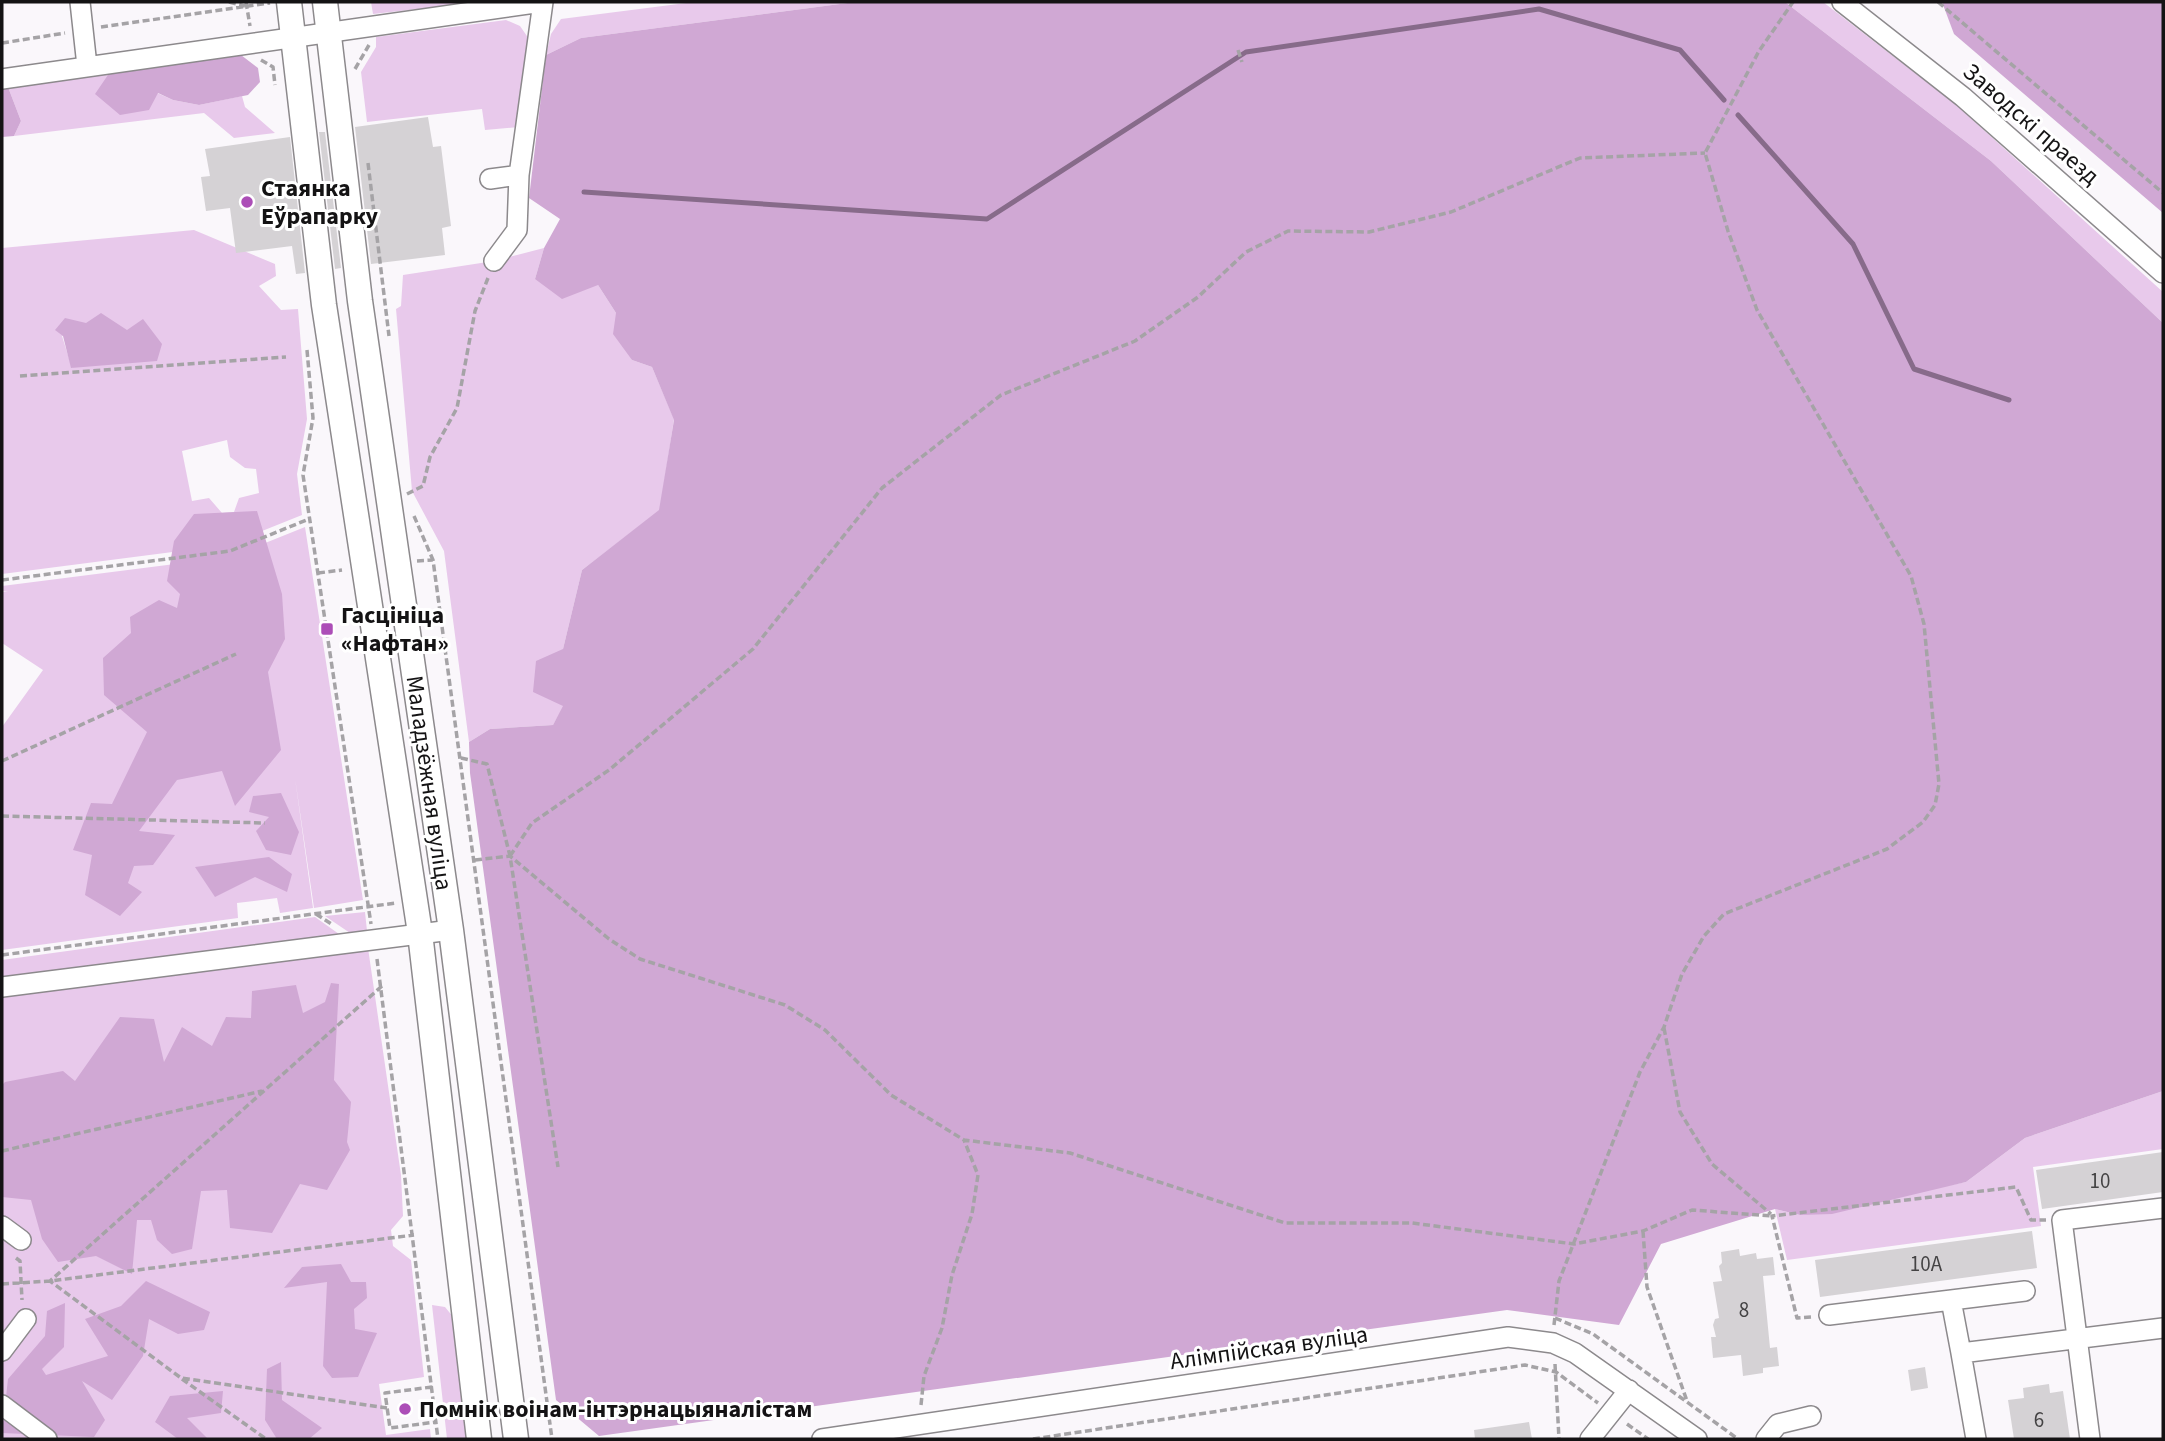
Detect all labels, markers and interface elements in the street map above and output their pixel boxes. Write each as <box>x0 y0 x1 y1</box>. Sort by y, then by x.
street label: Заводскі праезд <box>1955 55 2107 193</box>
place label: Стаянка Еўрапарку <box>261 171 378 234</box>
marker: Стаянка Еўрапарку <box>239 194 255 210</box>
place label: Гасцініца «Нафтан» <box>341 598 449 661</box>
marker: Гасцініца «Нафтан» <box>319 621 335 637</box>
street label: Маладзёжная вуліца <box>397 673 461 893</box>
house number: 10 <box>2090 1166 2110 1196</box>
house number: 10А <box>1910 1249 1943 1279</box>
house number: 8 <box>1739 1295 1749 1325</box>
street label: Алімпійская вуліца <box>1168 1317 1370 1379</box>
place label: Помнік воінам-інтэрнацыяналістам <box>419 1392 812 1427</box>
marker: Помнік воінам-інтэрнацыяналістам <box>397 1401 413 1417</box>
house number: 6 <box>2034 1405 2044 1435</box>

